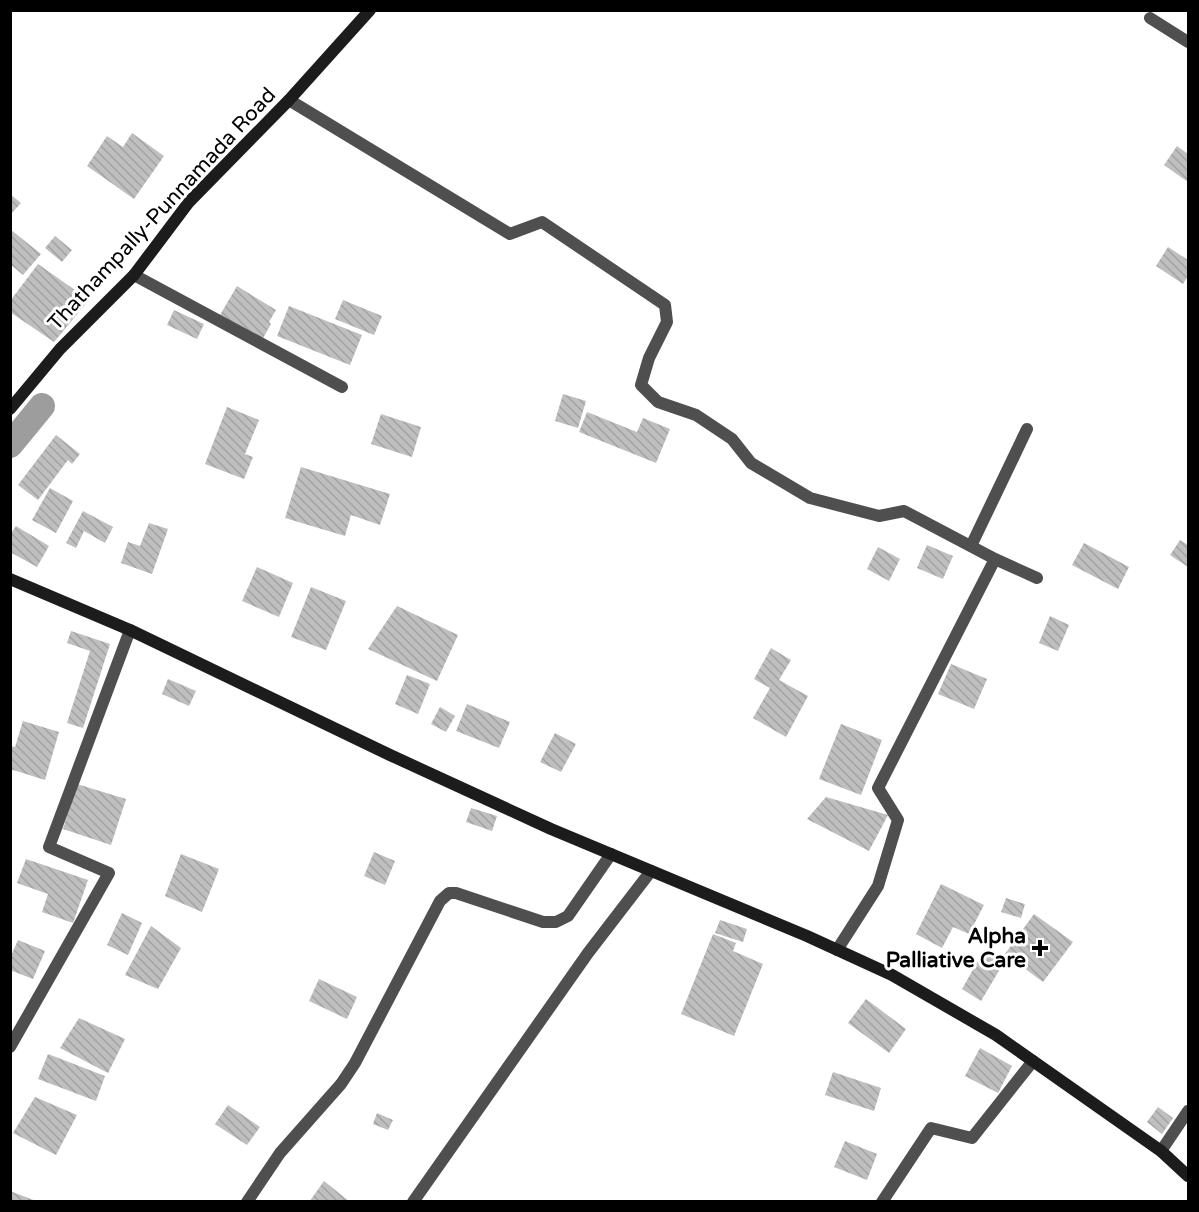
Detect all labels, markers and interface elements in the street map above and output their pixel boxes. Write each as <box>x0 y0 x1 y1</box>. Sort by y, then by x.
street label: Thathampally-Punnamada Road <box>43 83 281 335</box>
place label: Alpha Palliative Care <box>886 924 1026 973</box>
marker: Alpha Palliative Care <box>1031 939 1049 957</box>

